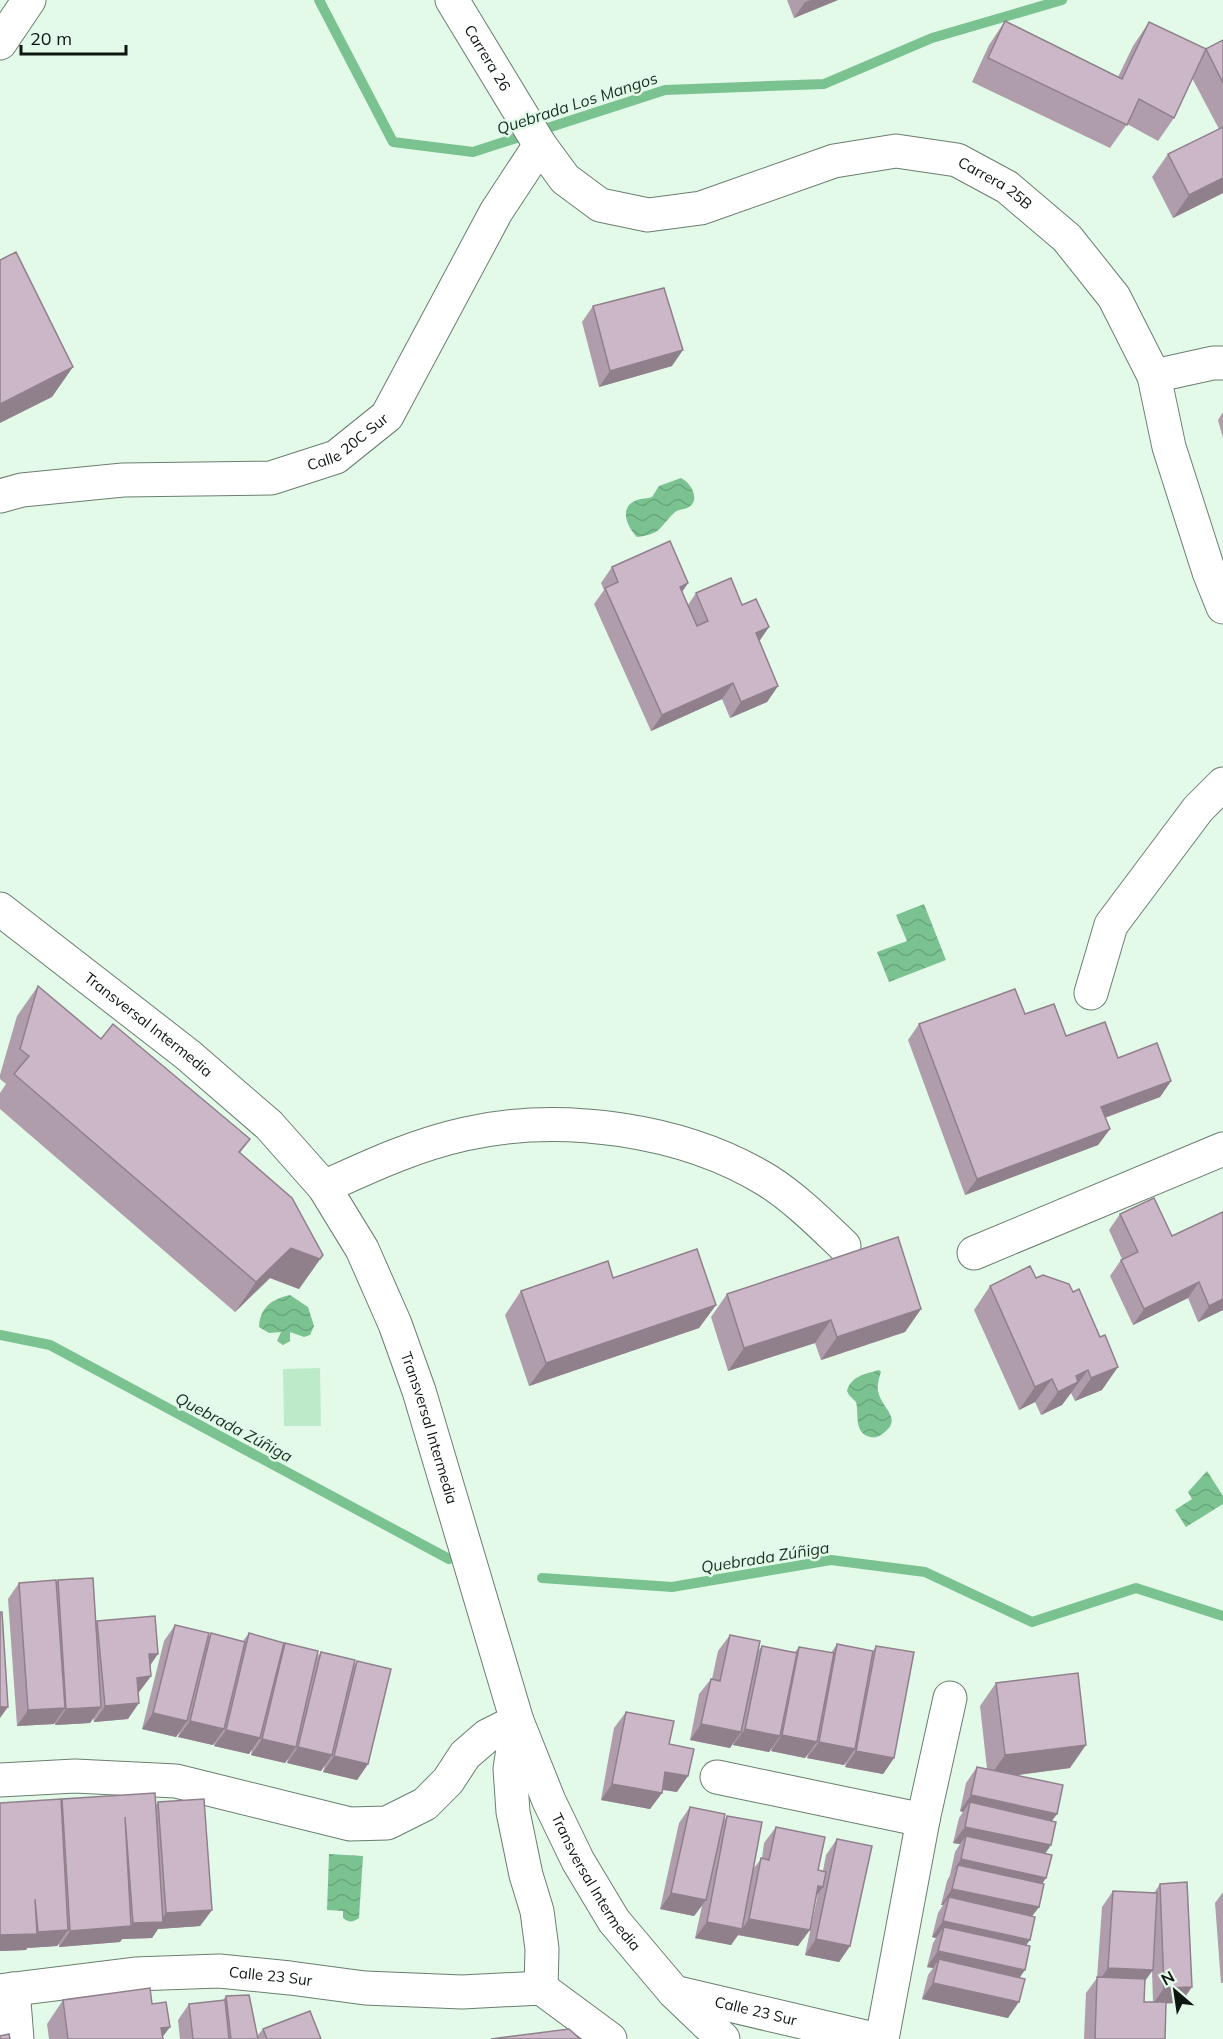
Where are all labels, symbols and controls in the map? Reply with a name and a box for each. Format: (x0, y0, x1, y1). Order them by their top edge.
scale bar (21, 18, 126, 56)
street label: Carrera 26 (460, 21, 515, 95)
text: 20 m (30, 27, 72, 50)
water label: Quebrada Los Mangos (494, 68, 660, 138)
street label: Carrera 25B (955, 152, 1036, 213)
street label: Calle 20C Sur (305, 409, 392, 475)
street label: Transversal Intermedia (80, 968, 217, 1081)
street label: Transversal Intermedia (397, 1349, 462, 1506)
water label: Quebrada Zúñiga (172, 1388, 296, 1466)
water label: Quebrada Zúñiga (699, 1537, 831, 1577)
street label: Transversal Intermedia (547, 1810, 645, 1955)
north arrow (1145, 1961, 1205, 2021)
street label: Calle 23 Sur (228, 1962, 314, 1990)
text: N (1158, 1966, 1178, 1990)
street label: Calle 23 Sur (713, 1992, 799, 2030)

